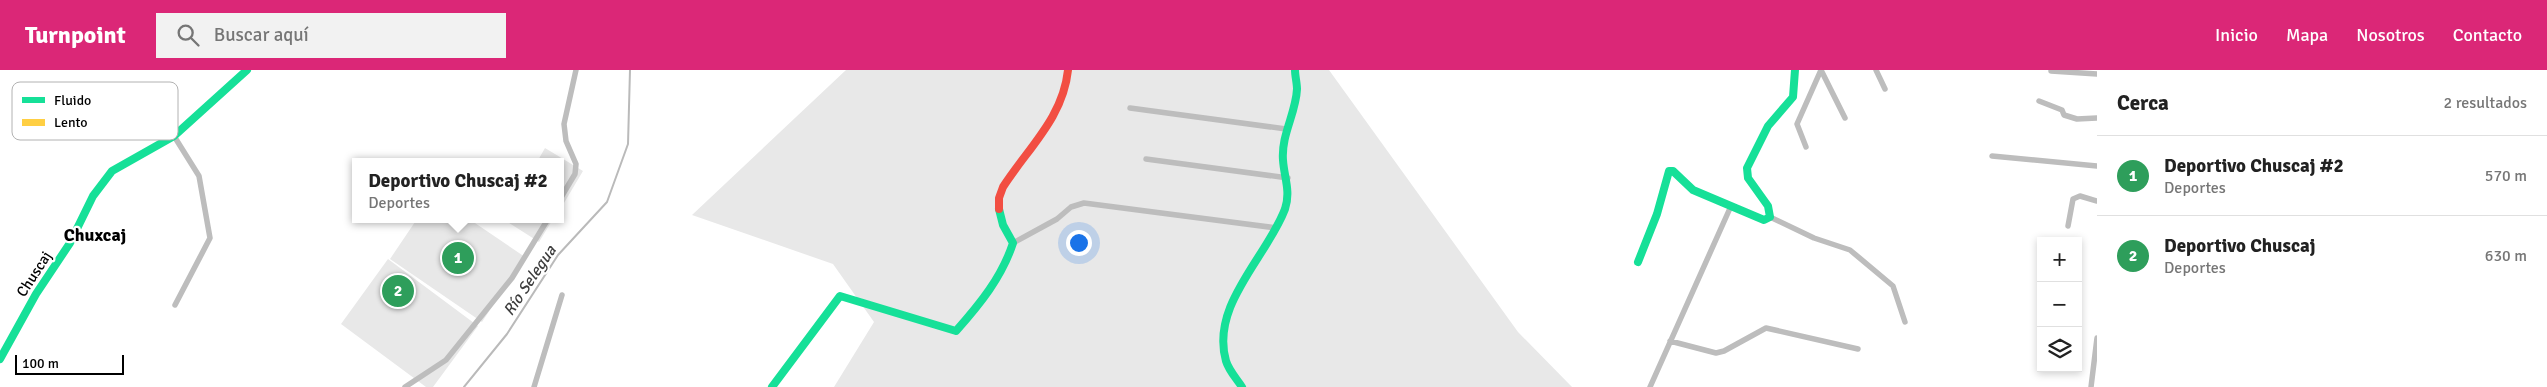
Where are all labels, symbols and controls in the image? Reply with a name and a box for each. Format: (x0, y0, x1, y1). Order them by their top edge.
search box (156, 13, 506, 58)
text: Turnpoint (25, 20, 126, 50)
icon: search (174, 21, 202, 49)
text: Buscar aquí (214, 23, 309, 47)
text: Inicio (2215, 24, 2258, 46)
text: Mapa (2286, 24, 2328, 46)
text: Nosotros (2356, 24, 2425, 46)
text: Contacto (2453, 24, 2522, 46)
legend (12, 82, 178, 140)
text: Cerca (2117, 90, 2169, 116)
text: Fluido (54, 92, 91, 109)
text: 2 resultados (2444, 93, 2527, 113)
text: Lento (54, 114, 88, 131)
text: Deportivo Chuscaj #2 (2164, 154, 2344, 178)
popup (352, 158, 564, 223)
text: 1 (2129, 166, 2137, 186)
text: 570 m (2485, 166, 2527, 186)
text: Deportivo Chuscaj #2 (368, 169, 548, 193)
text: Deportes (2164, 178, 2226, 198)
text: Deportes (368, 193, 430, 213)
district label: Chuxcaj (64, 224, 126, 246)
your location (1066, 230, 1092, 256)
text: Deportivo Chuscaj (2164, 234, 2316, 258)
map controls (2037, 237, 2082, 372)
button: + (2037, 237, 2082, 282)
pin: 1 (442, 239, 474, 277)
water label: Río Selegua (499, 241, 561, 320)
text: 2 (2129, 246, 2137, 266)
text: 630 m (2485, 246, 2527, 266)
street label: Chuscaj (13, 248, 55, 300)
text: Deportes (2164, 258, 2226, 278)
pin: 2 (382, 272, 414, 310)
button: − (2037, 282, 2082, 327)
button: layers (2037, 327, 2082, 372)
scale bar (15, 352, 124, 375)
text: 100 m (22, 355, 59, 372)

